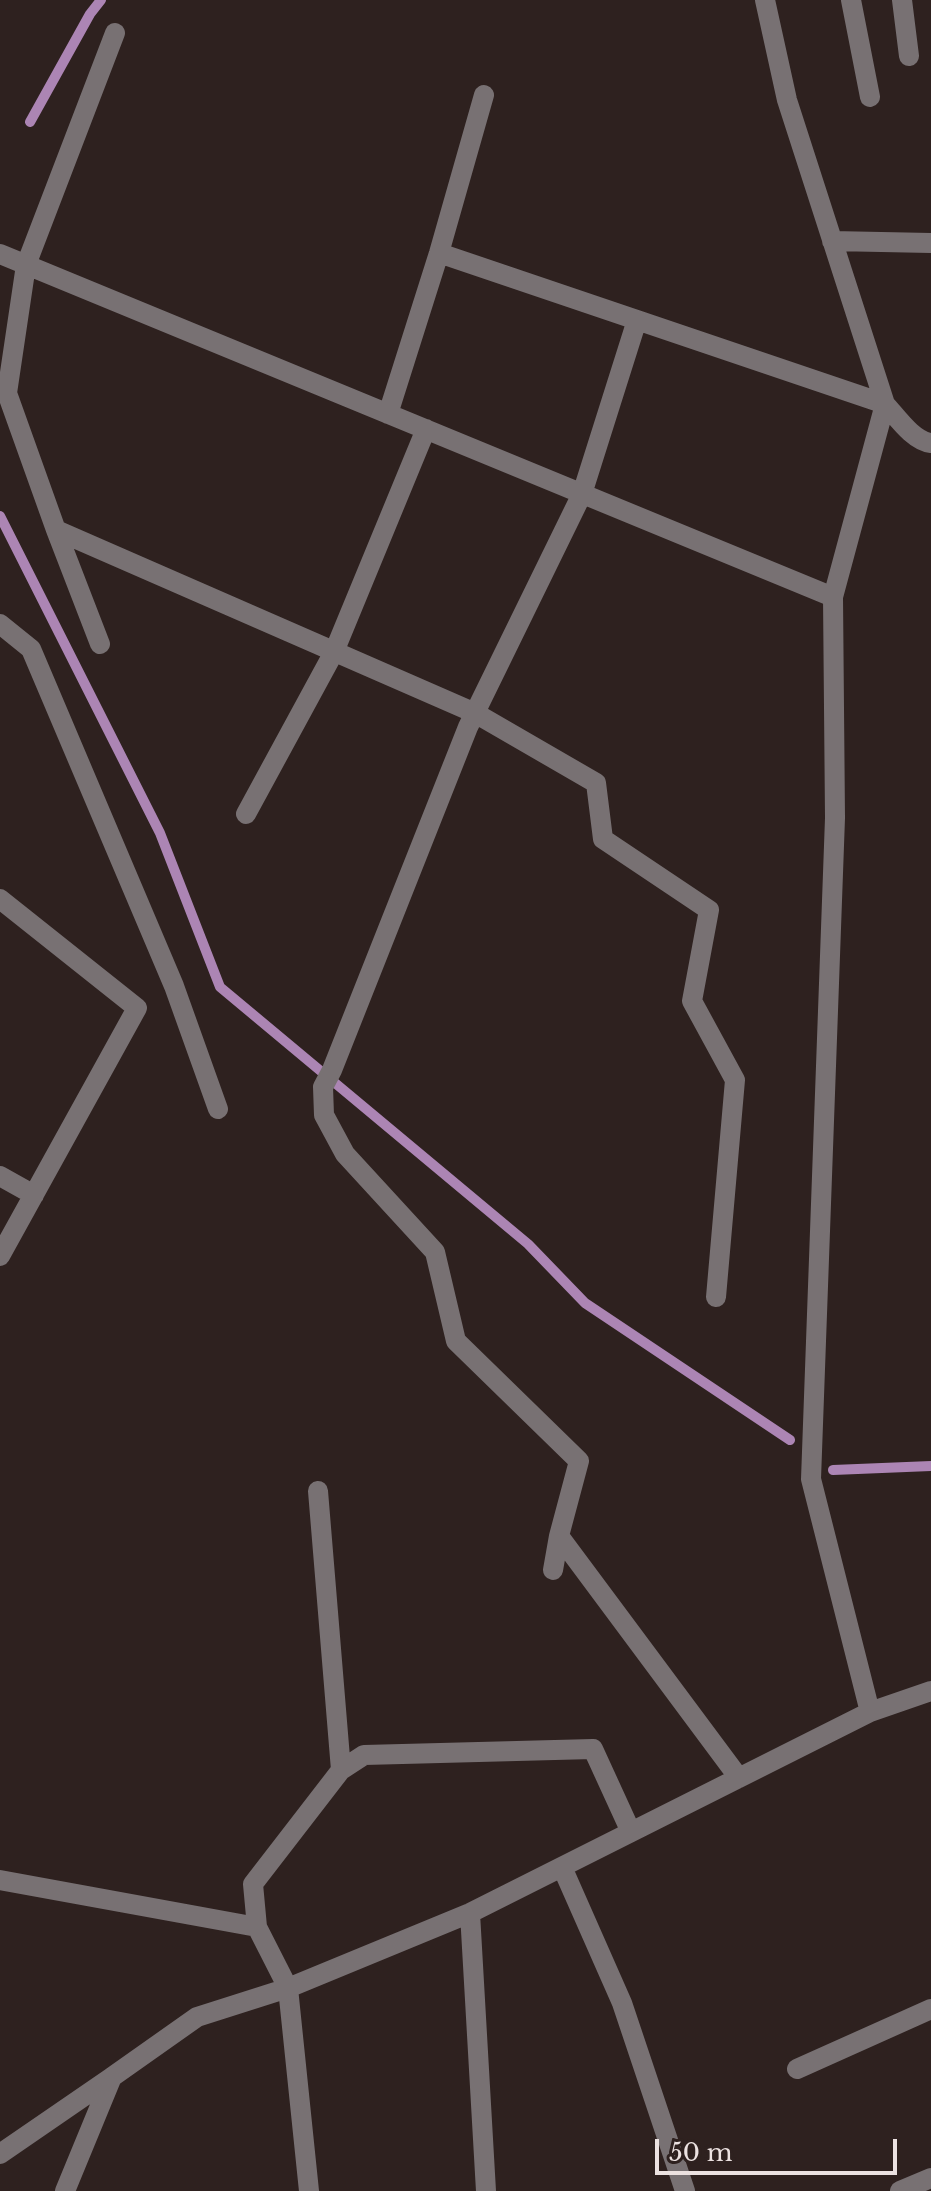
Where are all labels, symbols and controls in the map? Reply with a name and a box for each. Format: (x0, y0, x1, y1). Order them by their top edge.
scale bar (659, 2123, 901, 2173)
text: 50 m (669, 2138, 732, 2167)

